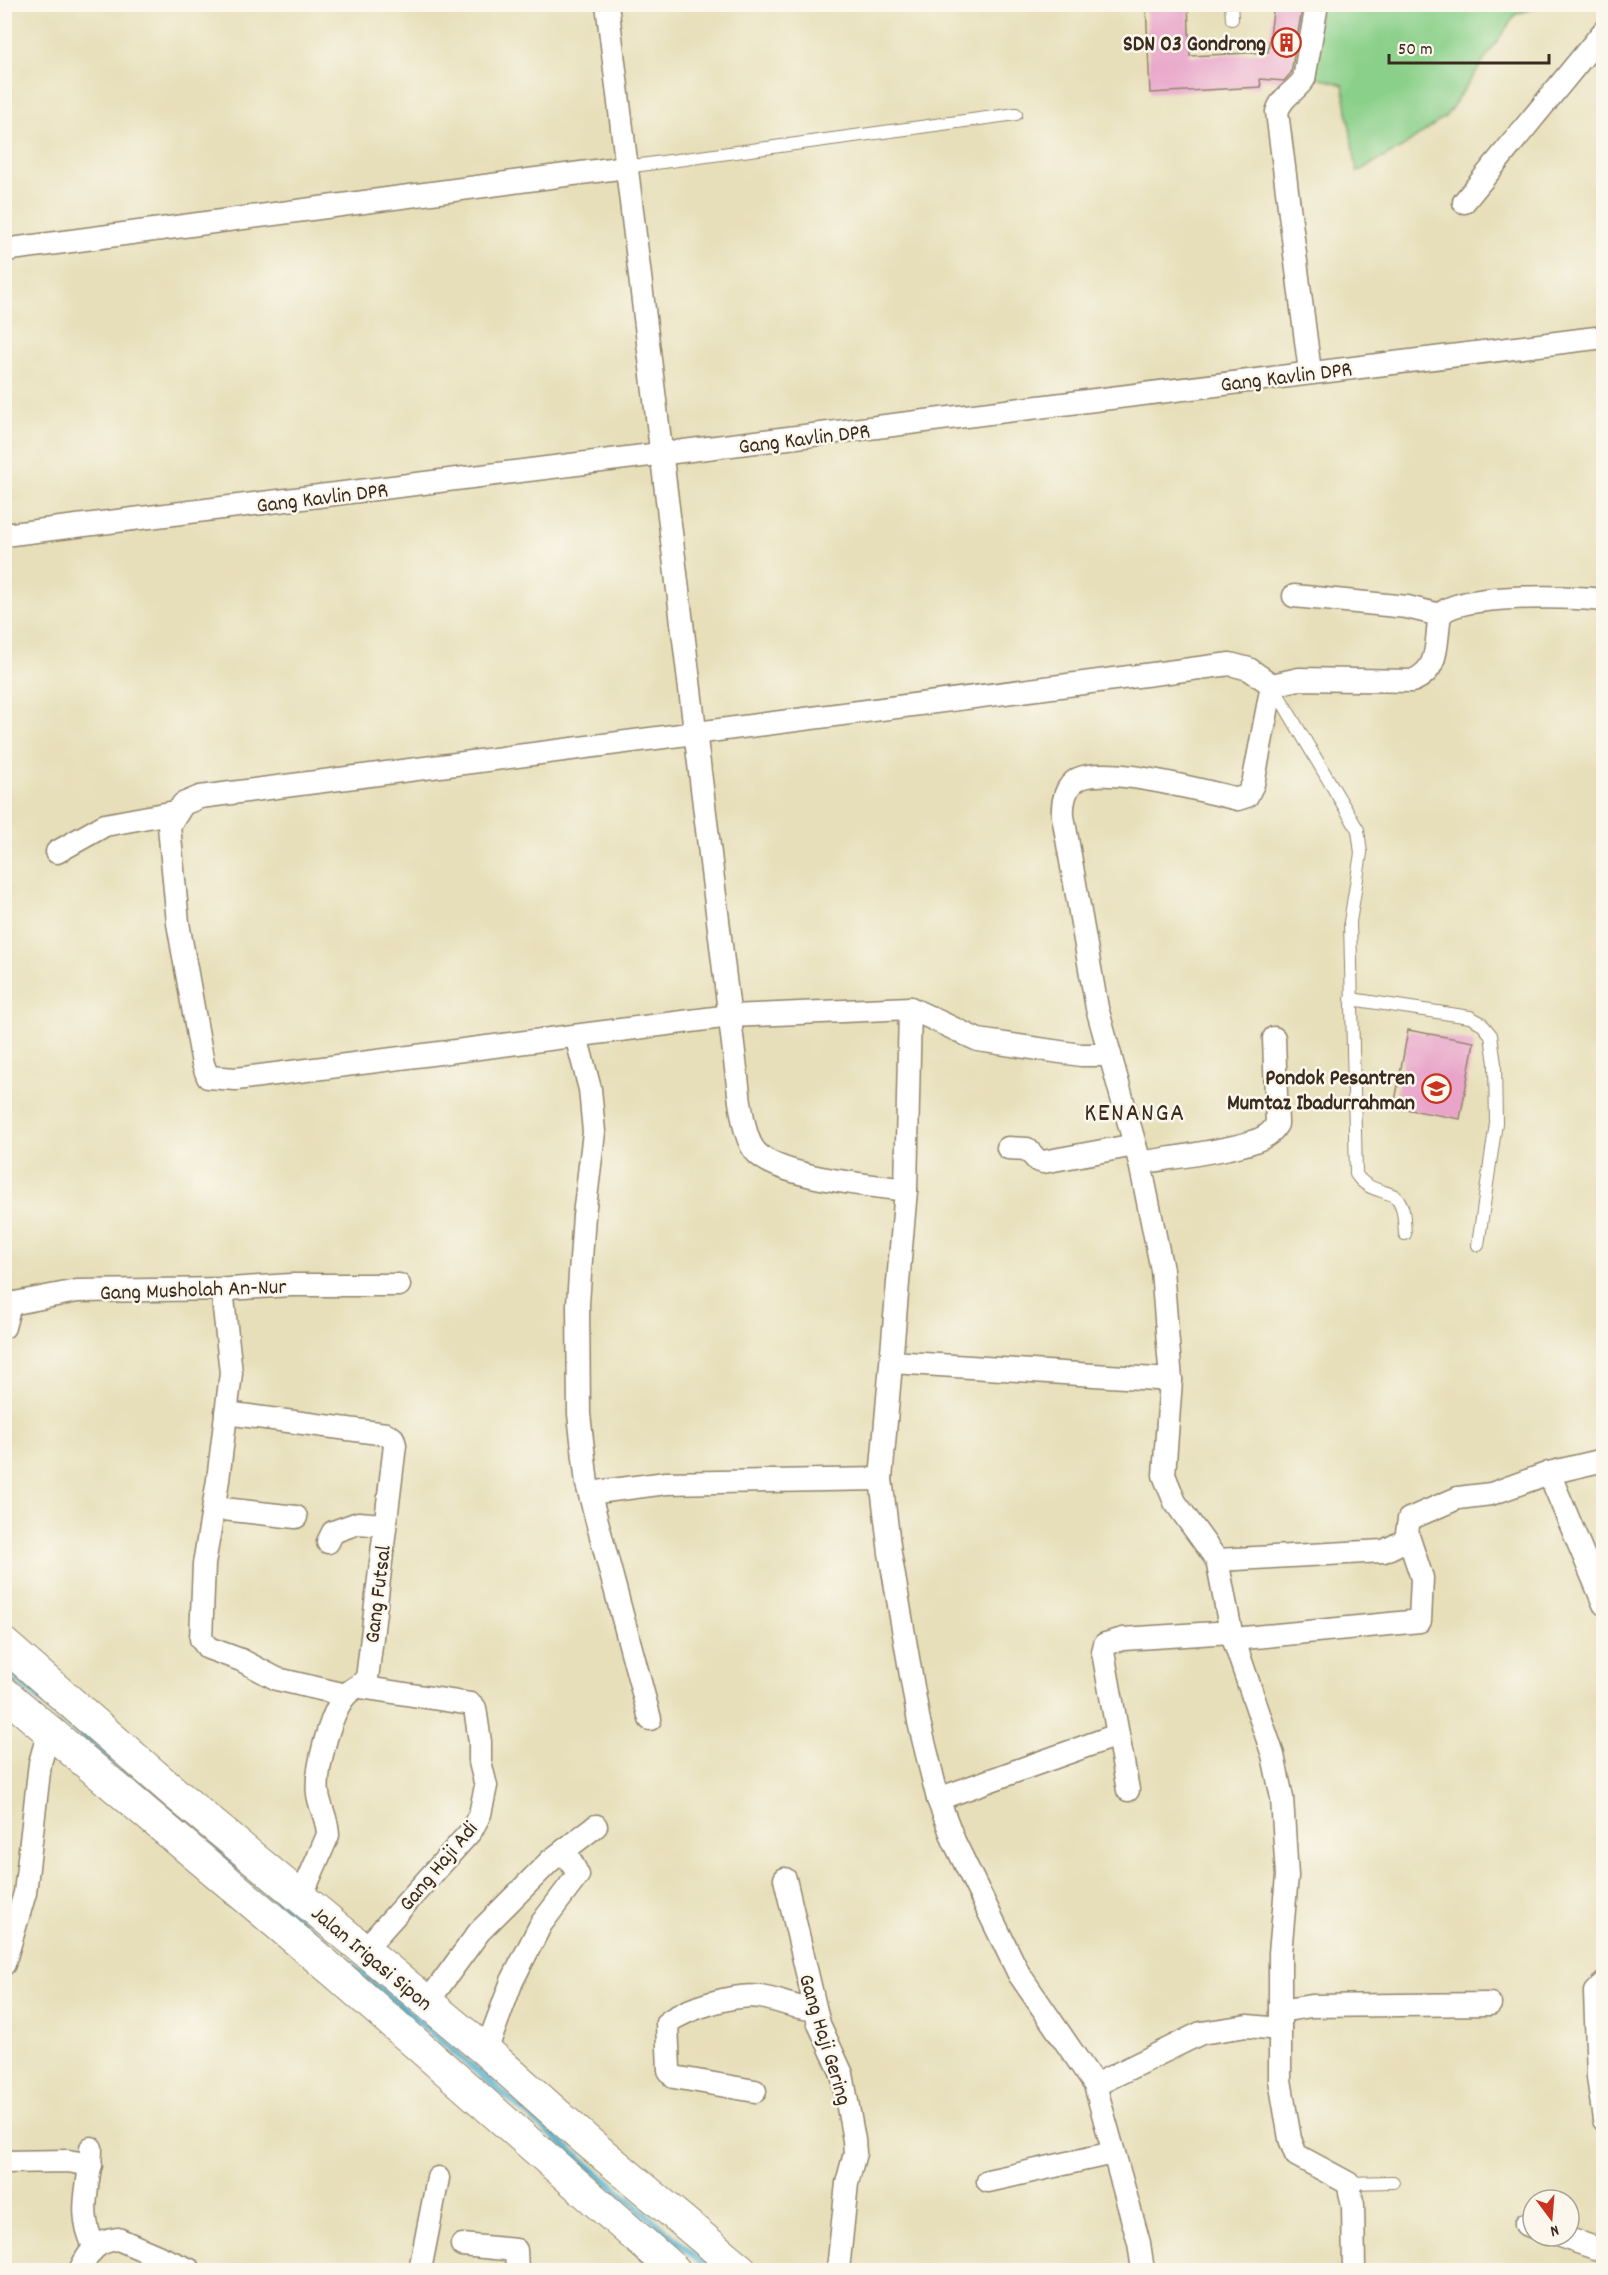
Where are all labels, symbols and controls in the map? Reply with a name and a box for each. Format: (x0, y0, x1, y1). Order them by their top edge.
building icon: SDN 03 Gondrong (1271, 26, 1303, 58)
scale bar (1389, 27, 1550, 65)
place label: SDN 03 Gondrong (1123, 30, 1266, 61)
text: 50 m (1398, 38, 1433, 63)
street label: Gang Kavlin DPR (1219, 355, 1354, 402)
street label: Gang Kavlin DPR (737, 417, 872, 464)
street label: Gang Kavlin DPR (255, 476, 390, 523)
place label: Pondok Pesantren Mumtaz Ibadurrahman (1227, 1064, 1415, 1120)
school or university icon: Pondok Pesantren Mumtaz Ibadurrahman (1420, 1073, 1452, 1105)
district label: KENANGA (1084, 1096, 1186, 1133)
street label: Gang Musholah An-Nur (99, 1273, 288, 1310)
street label: Gang Futsal (358, 1544, 401, 1645)
street label: Gang Haji Adi (393, 1816, 487, 1919)
street label: Jalan Irigasi Sipon (303, 1900, 438, 2020)
street label: Gang Haji Gering (789, 1971, 858, 2109)
north arrow (1521, 2188, 1581, 2248)
text: N (1547, 2218, 1561, 2242)

